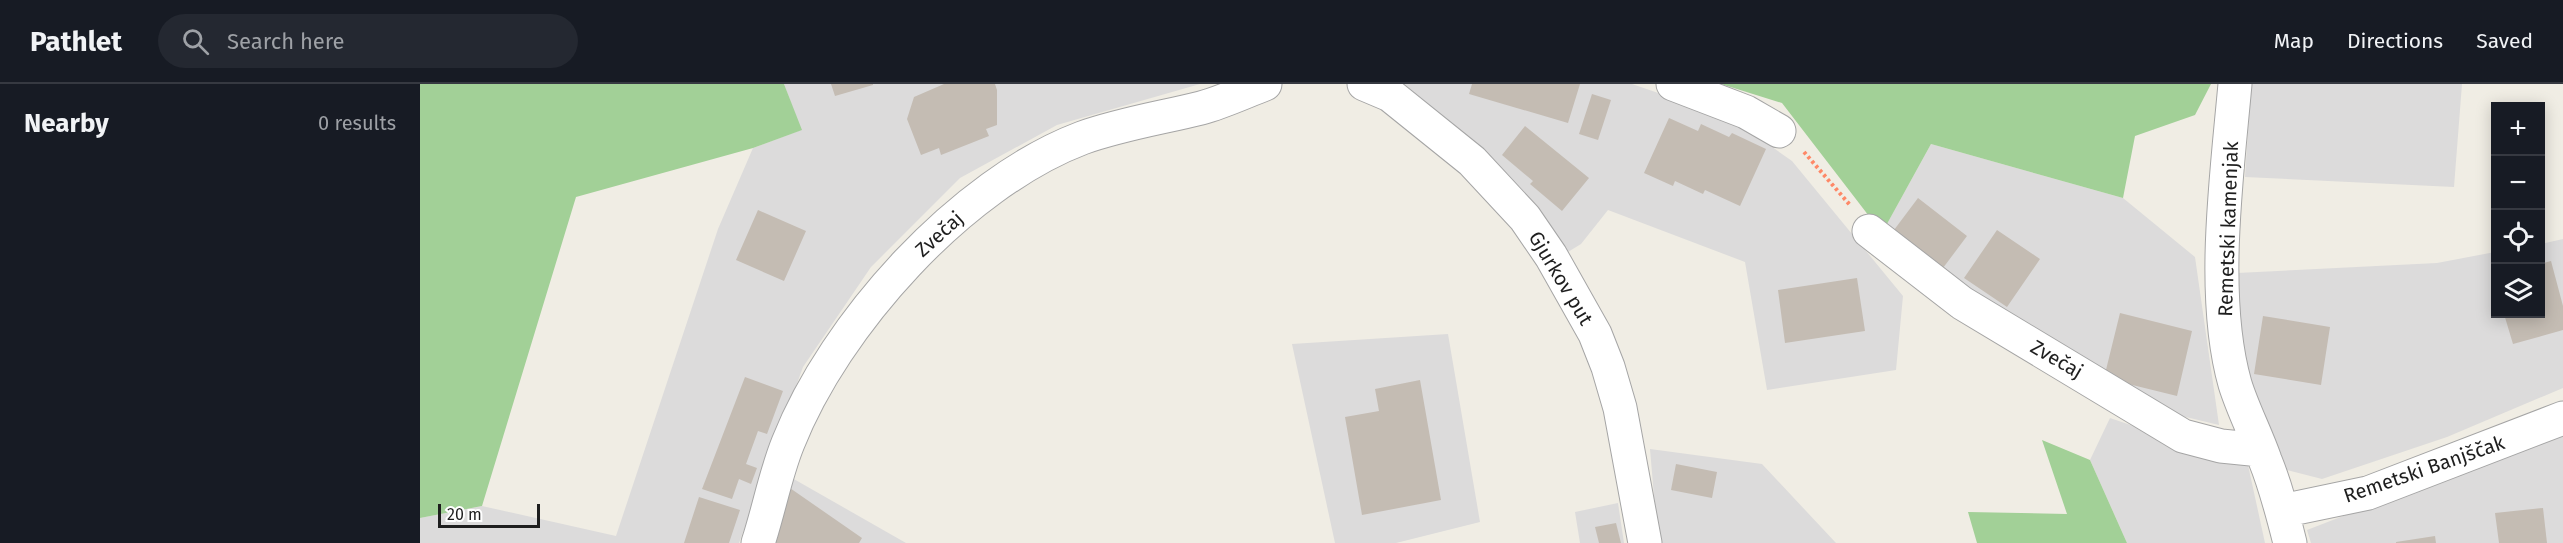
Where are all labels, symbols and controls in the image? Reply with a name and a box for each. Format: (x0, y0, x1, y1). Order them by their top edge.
search box (158, 14, 578, 68)
text: Pathlet (30, 25, 122, 58)
icon: search (179, 25, 212, 58)
text: Search here (227, 28, 345, 55)
text: Map (2274, 28, 2314, 54)
text: Directions (2347, 28, 2443, 54)
text: Saved (2476, 28, 2533, 54)
map controls (2491, 102, 2545, 318)
button: + (2491, 102, 2545, 156)
text: Nearby (24, 108, 109, 139)
text: 0 results (318, 111, 396, 135)
street label: Remetski kamenjak (2213, 140, 2243, 317)
button: − (2491, 156, 2545, 210)
street label: Zvečaj (910, 206, 968, 262)
button: locate (2491, 210, 2545, 264)
street label: Gjurkov put (1524, 227, 1599, 330)
button: layers (2491, 264, 2545, 318)
street label: Zvečaj (2027, 334, 2087, 384)
street label: Remetski Banjščak (2340, 430, 2508, 508)
scale bar (438, 501, 540, 528)
text: 20 m (447, 505, 482, 524)

